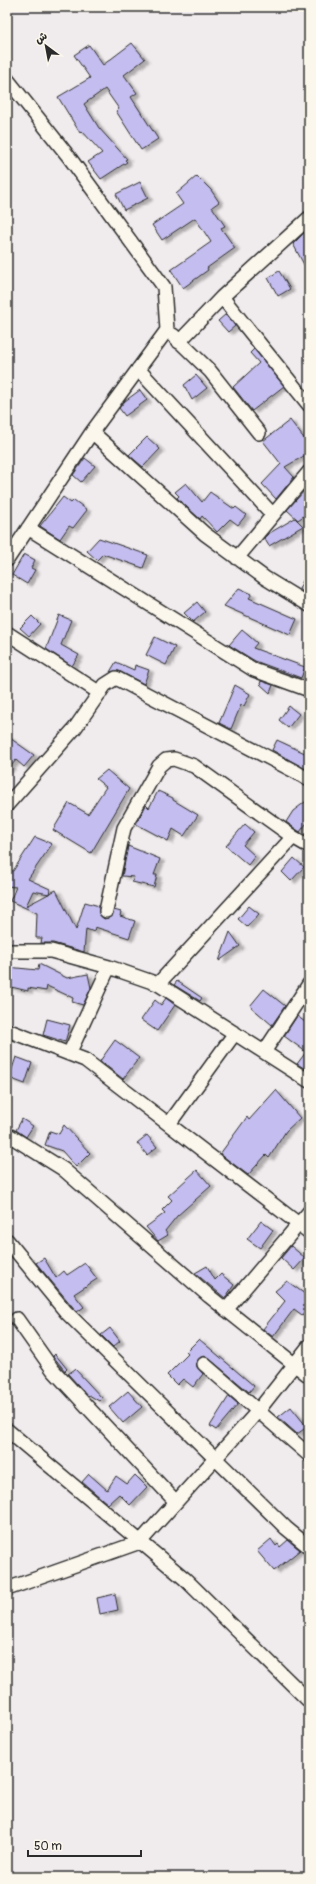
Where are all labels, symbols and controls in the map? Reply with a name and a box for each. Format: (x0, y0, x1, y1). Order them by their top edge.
north arrow (26, 26, 66, 66)
text: ش (32, 29, 50, 47)
scale bar (28, 1832, 141, 1858)
text: 50 m (34, 1839, 62, 1854)

